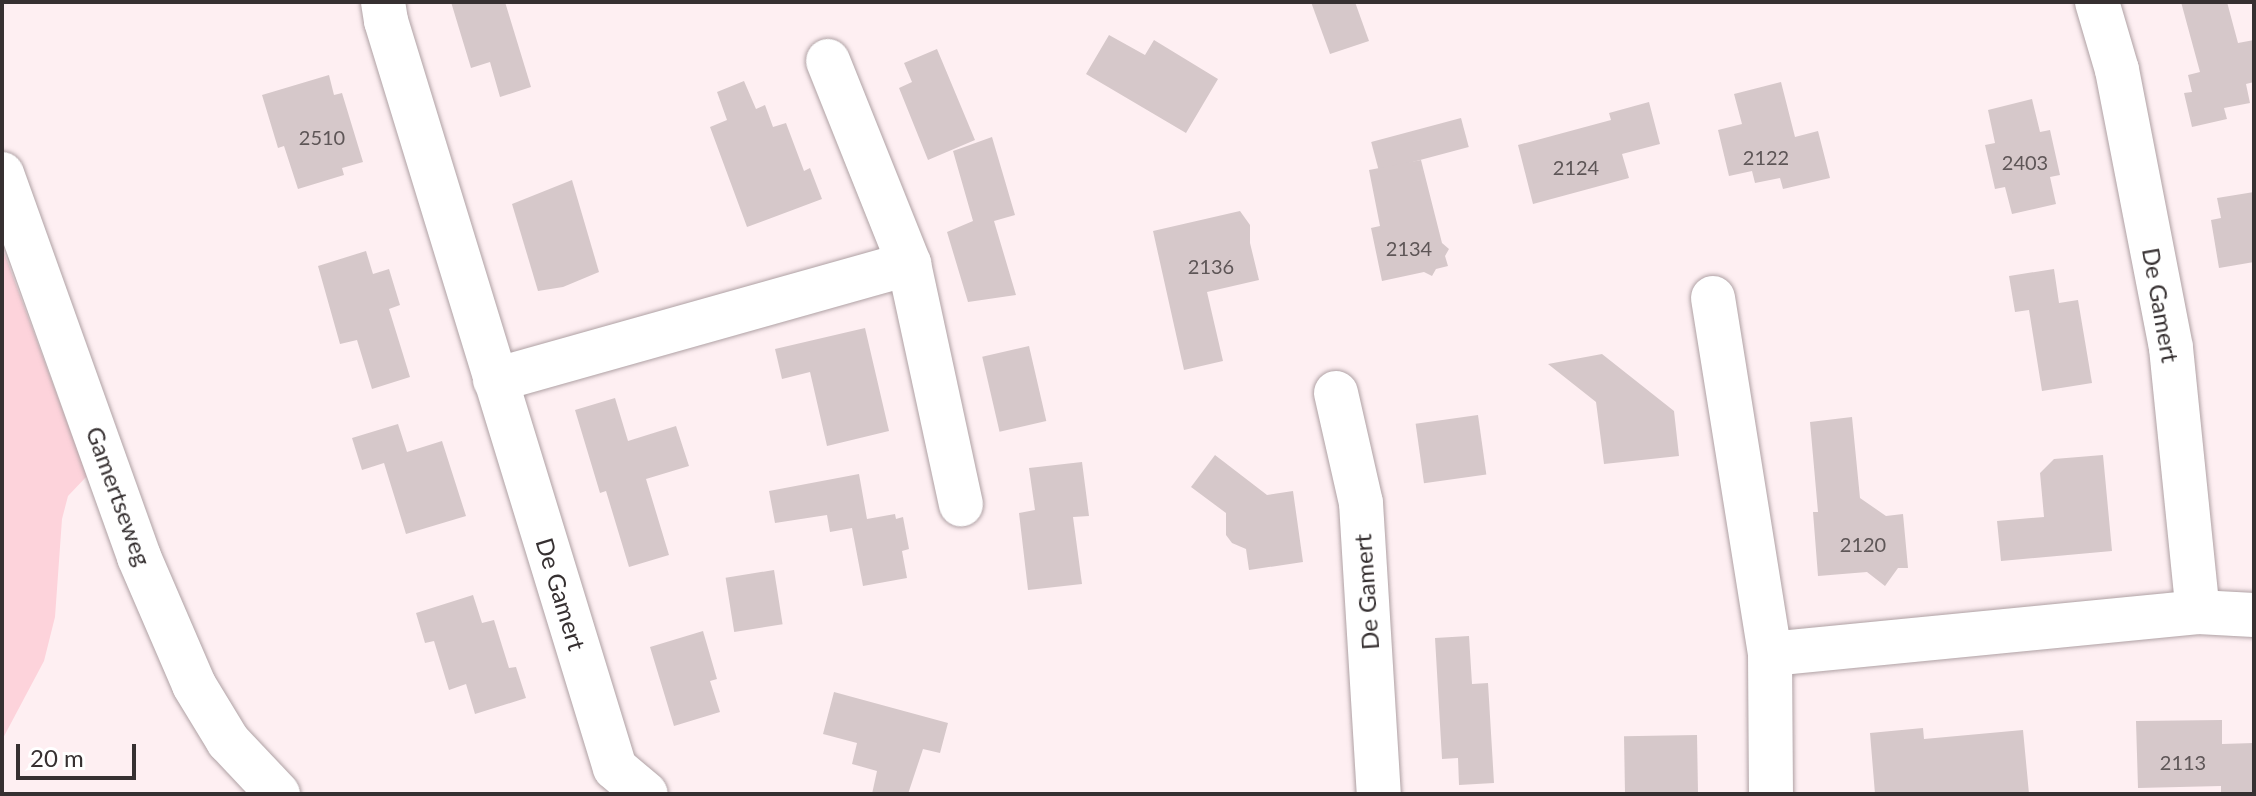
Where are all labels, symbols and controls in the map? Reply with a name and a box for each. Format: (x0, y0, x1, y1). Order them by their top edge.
house number: 2510 (299, 125, 345, 149)
house number: 2122 (1743, 145, 1789, 169)
house number: 2403 (2002, 150, 2048, 174)
house number: 2124 (1553, 155, 1599, 179)
house number: 2134 (1386, 236, 1432, 260)
street label: De Gamert (2137, 245, 2185, 365)
house number: 2136 (1188, 254, 1234, 278)
street label: Gamertseweg (81, 423, 157, 569)
house number: 2120 (1840, 532, 1886, 556)
street label: De Gamert (1348, 533, 1384, 651)
street label: De Gamert (530, 534, 592, 654)
scale bar (20, 728, 140, 778)
text: 20 m (30, 743, 84, 772)
house number: 2113 (2160, 750, 2206, 774)

